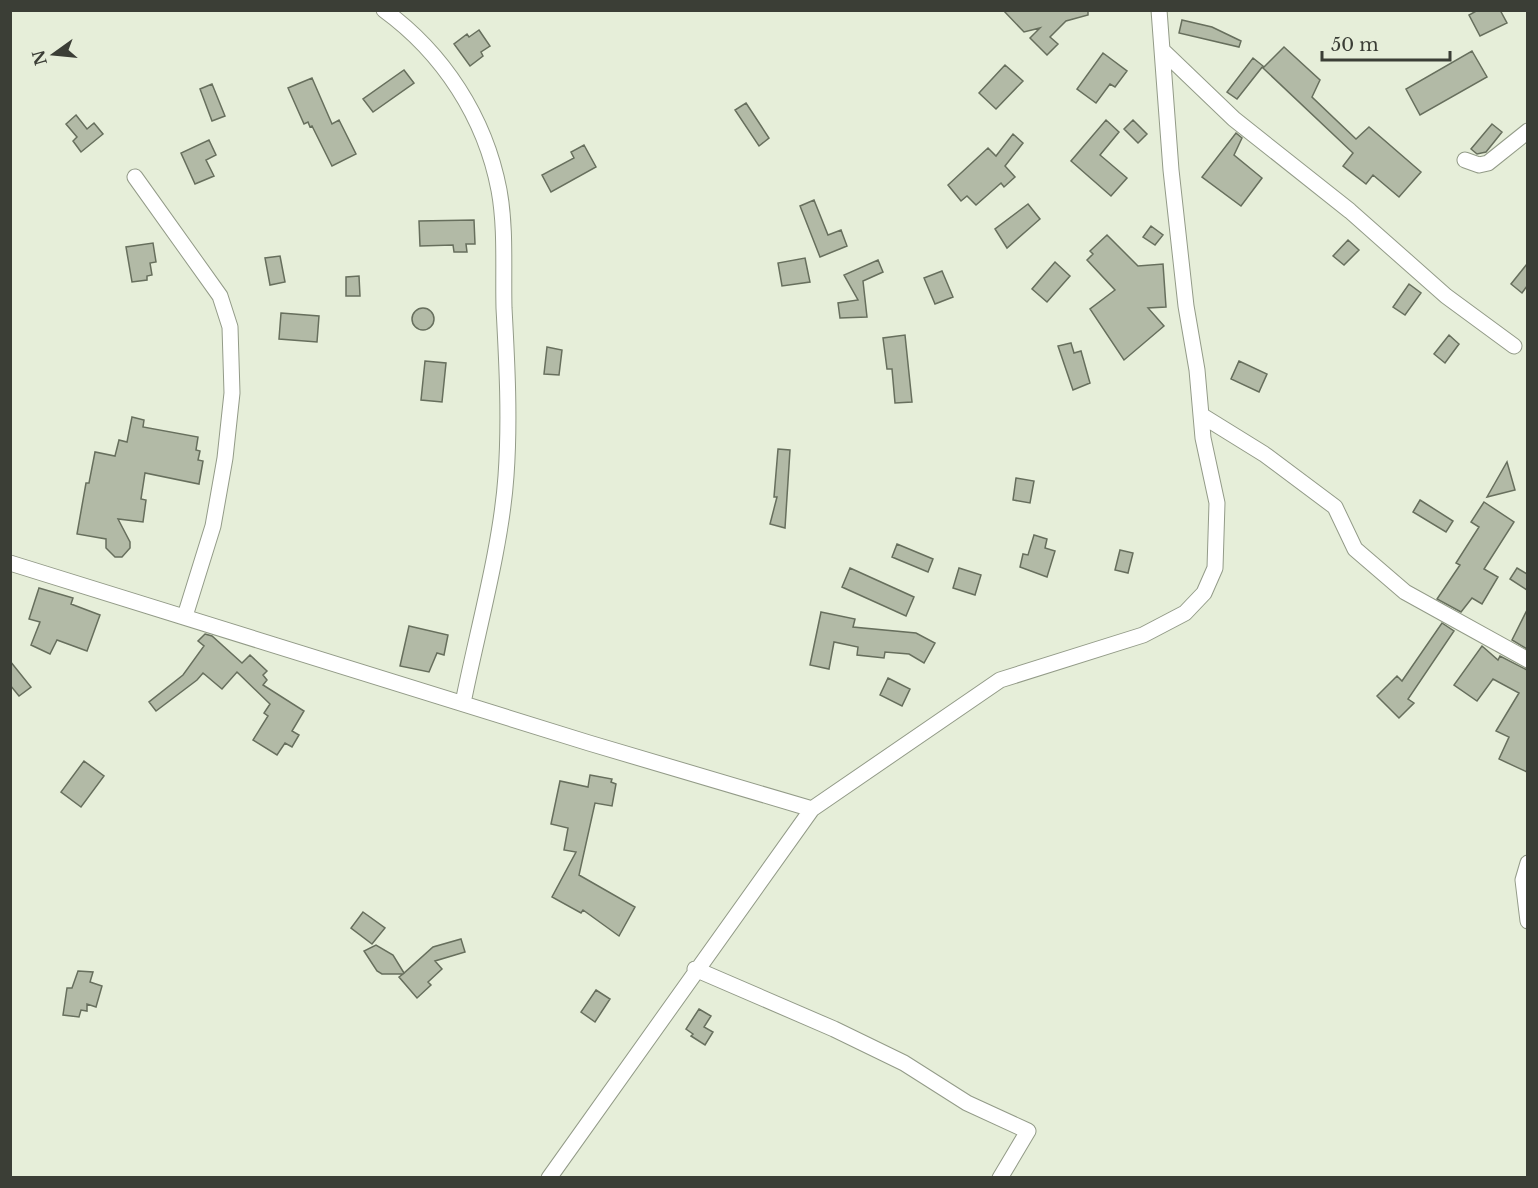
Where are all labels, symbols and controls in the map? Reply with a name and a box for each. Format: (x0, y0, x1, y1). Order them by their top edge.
north arrow (24, 24, 84, 84)
scale bar (1322, 24, 1450, 62)
text: 50 m (1331, 34, 1379, 56)
text: N (28, 48, 51, 68)

